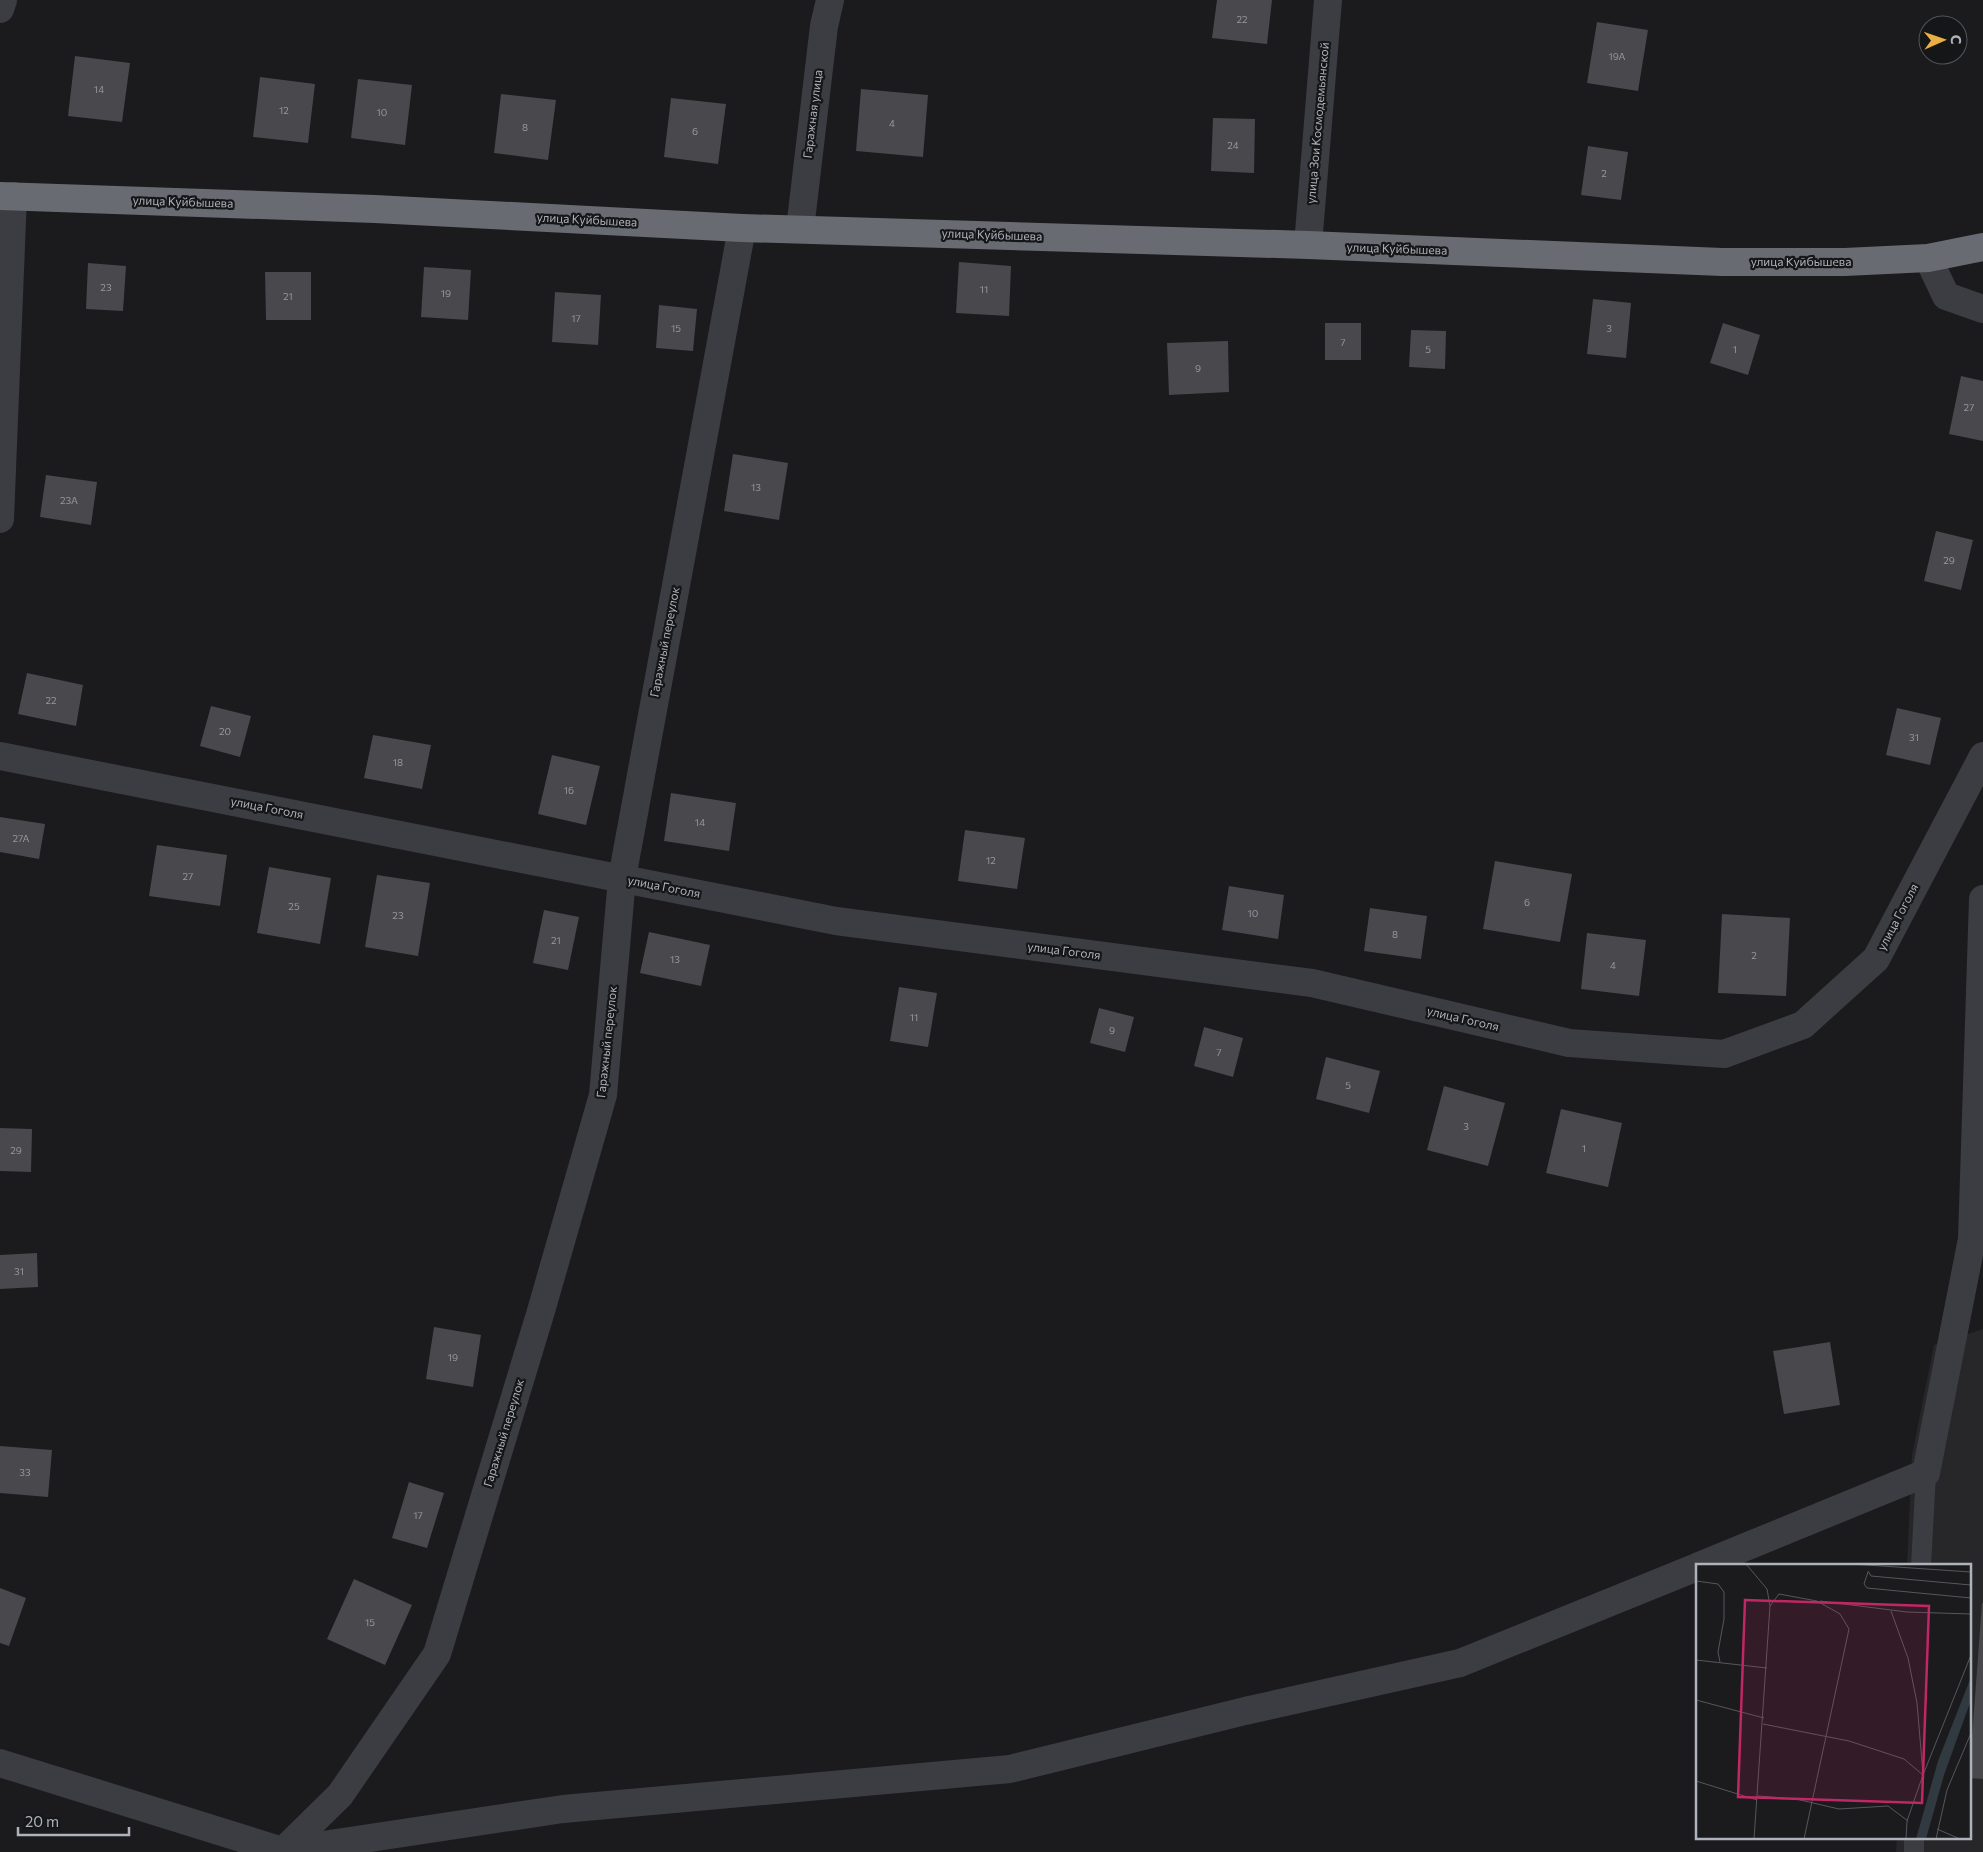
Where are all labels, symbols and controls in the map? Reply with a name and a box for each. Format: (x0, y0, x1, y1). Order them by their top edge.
house number: 22 (1236, 13, 1248, 25)
north arrow (1918, 15, 1968, 65)
text: С (1948, 34, 1965, 45)
street label: улица Зои Космодемьянской (1303, 42, 1331, 204)
house number: 19А (1608, 50, 1626, 62)
street label: Гаражная улица (800, 69, 824, 159)
house number: 14 (94, 83, 104, 95)
house number: 12 (279, 104, 289, 116)
house number: 10 (377, 106, 387, 118)
house number: 4 (889, 117, 895, 129)
house number: 8 (522, 121, 528, 133)
house number: 6 (692, 125, 698, 137)
house number: 24 (1227, 139, 1239, 151)
house number: 2 (1601, 167, 1607, 179)
street label: улица Куйбышева (132, 192, 234, 210)
street label: улица Куйбышева (536, 209, 638, 229)
street label: улица Куйбышева (941, 225, 1043, 243)
street label: улица Куйбышева (1346, 239, 1448, 257)
street label: улица Куйбышева (1751, 254, 1851, 268)
house number: 23 (100, 281, 112, 293)
house number: 11 (980, 283, 988, 295)
house number: 19 (441, 287, 451, 299)
house number: 21 (283, 290, 293, 302)
house number: 17 (571, 312, 581, 324)
house number: 15 (671, 322, 681, 334)
house number: 3 (1606, 322, 1612, 334)
house number: 7 (1340, 336, 1346, 348)
house number: 5 (1425, 343, 1431, 355)
house number: 1 (1733, 343, 1737, 355)
house number: 9 (1195, 362, 1201, 374)
house number: 27 (1964, 401, 1974, 413)
house number: 13 (751, 481, 761, 493)
house number: 23А (60, 494, 78, 506)
house number: 29 (1943, 554, 1955, 566)
street label: Гаражный переулок (646, 585, 682, 698)
house number: 22 (45, 694, 57, 706)
house number: 20 (219, 725, 231, 737)
house number: 31 (1909, 731, 1919, 743)
house number: 18 (393, 756, 403, 768)
house number: 16 (564, 784, 574, 796)
street label: улица Гоголя (230, 793, 305, 821)
house number: 14 (695, 816, 705, 828)
house number: 27А (13, 832, 30, 844)
house number: 12 (986, 854, 996, 866)
house number: 27 (183, 870, 193, 882)
street label: улица Гоголя (627, 872, 702, 900)
street label: улица Гоголя (1874, 881, 1921, 952)
house number: 6 (1524, 896, 1530, 908)
house number: 25 (288, 900, 300, 912)
house number: 10 (1248, 907, 1258, 919)
house number: 23 (392, 909, 404, 921)
house number: 8 (1392, 928, 1398, 940)
house number: 21 (551, 934, 561, 946)
street label: улица Гоголя (1027, 939, 1102, 961)
house number: 2 (1751, 949, 1757, 961)
house number: 13 (670, 953, 680, 965)
house number: 4 (1610, 959, 1616, 971)
street label: Гаражный переулок (593, 985, 619, 1098)
street label: улица Гоголя (1426, 1003, 1501, 1033)
house number: 11 (910, 1011, 918, 1023)
house number: 9 (1109, 1024, 1115, 1036)
house number: 7 (1216, 1046, 1222, 1058)
house number: 5 (1345, 1079, 1351, 1091)
house number: 3 (1463, 1120, 1469, 1132)
house number: 1 (1582, 1142, 1586, 1154)
house number: 29 (10, 1144, 22, 1156)
house number: 31 (14, 1265, 24, 1277)
house number: 19 (448, 1351, 458, 1363)
street label: Гаражный переулок (480, 1377, 526, 1488)
house number: 33 (19, 1466, 31, 1478)
house number: 17 (413, 1509, 423, 1521)
inset map (1696, 1564, 1970, 1840)
house number: 15 (365, 1616, 375, 1628)
scale bar (18, 1804, 129, 1836)
text: 20 m (25, 1812, 59, 1830)

